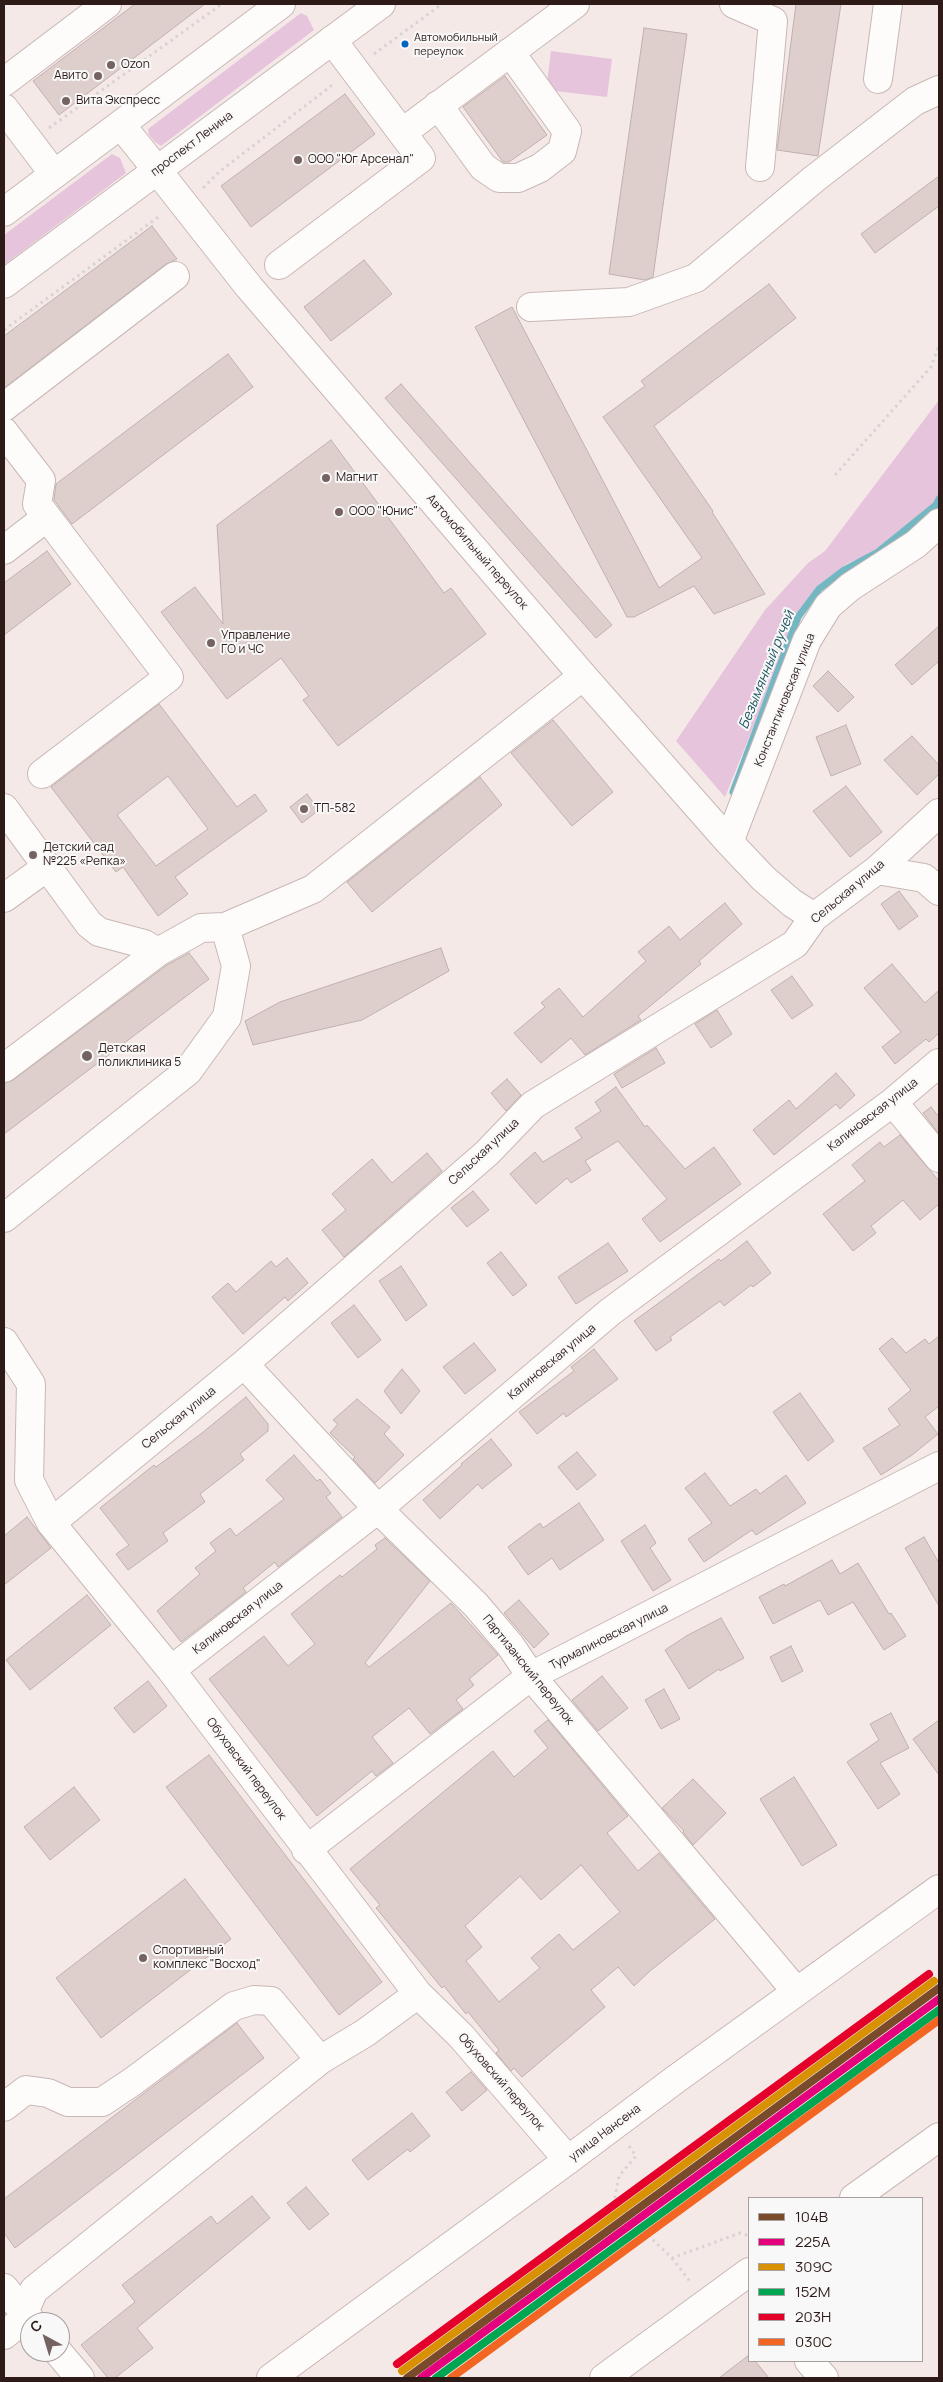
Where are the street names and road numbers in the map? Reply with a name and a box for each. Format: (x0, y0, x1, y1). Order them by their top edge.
street label: проспект Ленина (148, 108, 236, 180)
street label: Автомобильный переулок (423, 492, 531, 612)
street label: Константиновская улица (752, 631, 818, 769)
street label: Сельская улица (808, 857, 888, 927)
street label: Калиновская улица (825, 1075, 921, 1155)
street label: Сельская улица (446, 1116, 522, 1188)
street label: Калиновская улица (505, 1321, 599, 1403)
street label: Сельская улица (139, 1384, 219, 1452)
street label: Калиновская улица (190, 1578, 286, 1658)
street label: Турмалиновская улица (547, 1601, 671, 1673)
street label: Партизанский переулок (479, 1612, 577, 1728)
street label: Обуховский переулок (203, 1715, 289, 1823)
street label: Обуховский переулок (455, 2031, 547, 2133)
street label: улица Нансена (566, 2101, 644, 2165)

